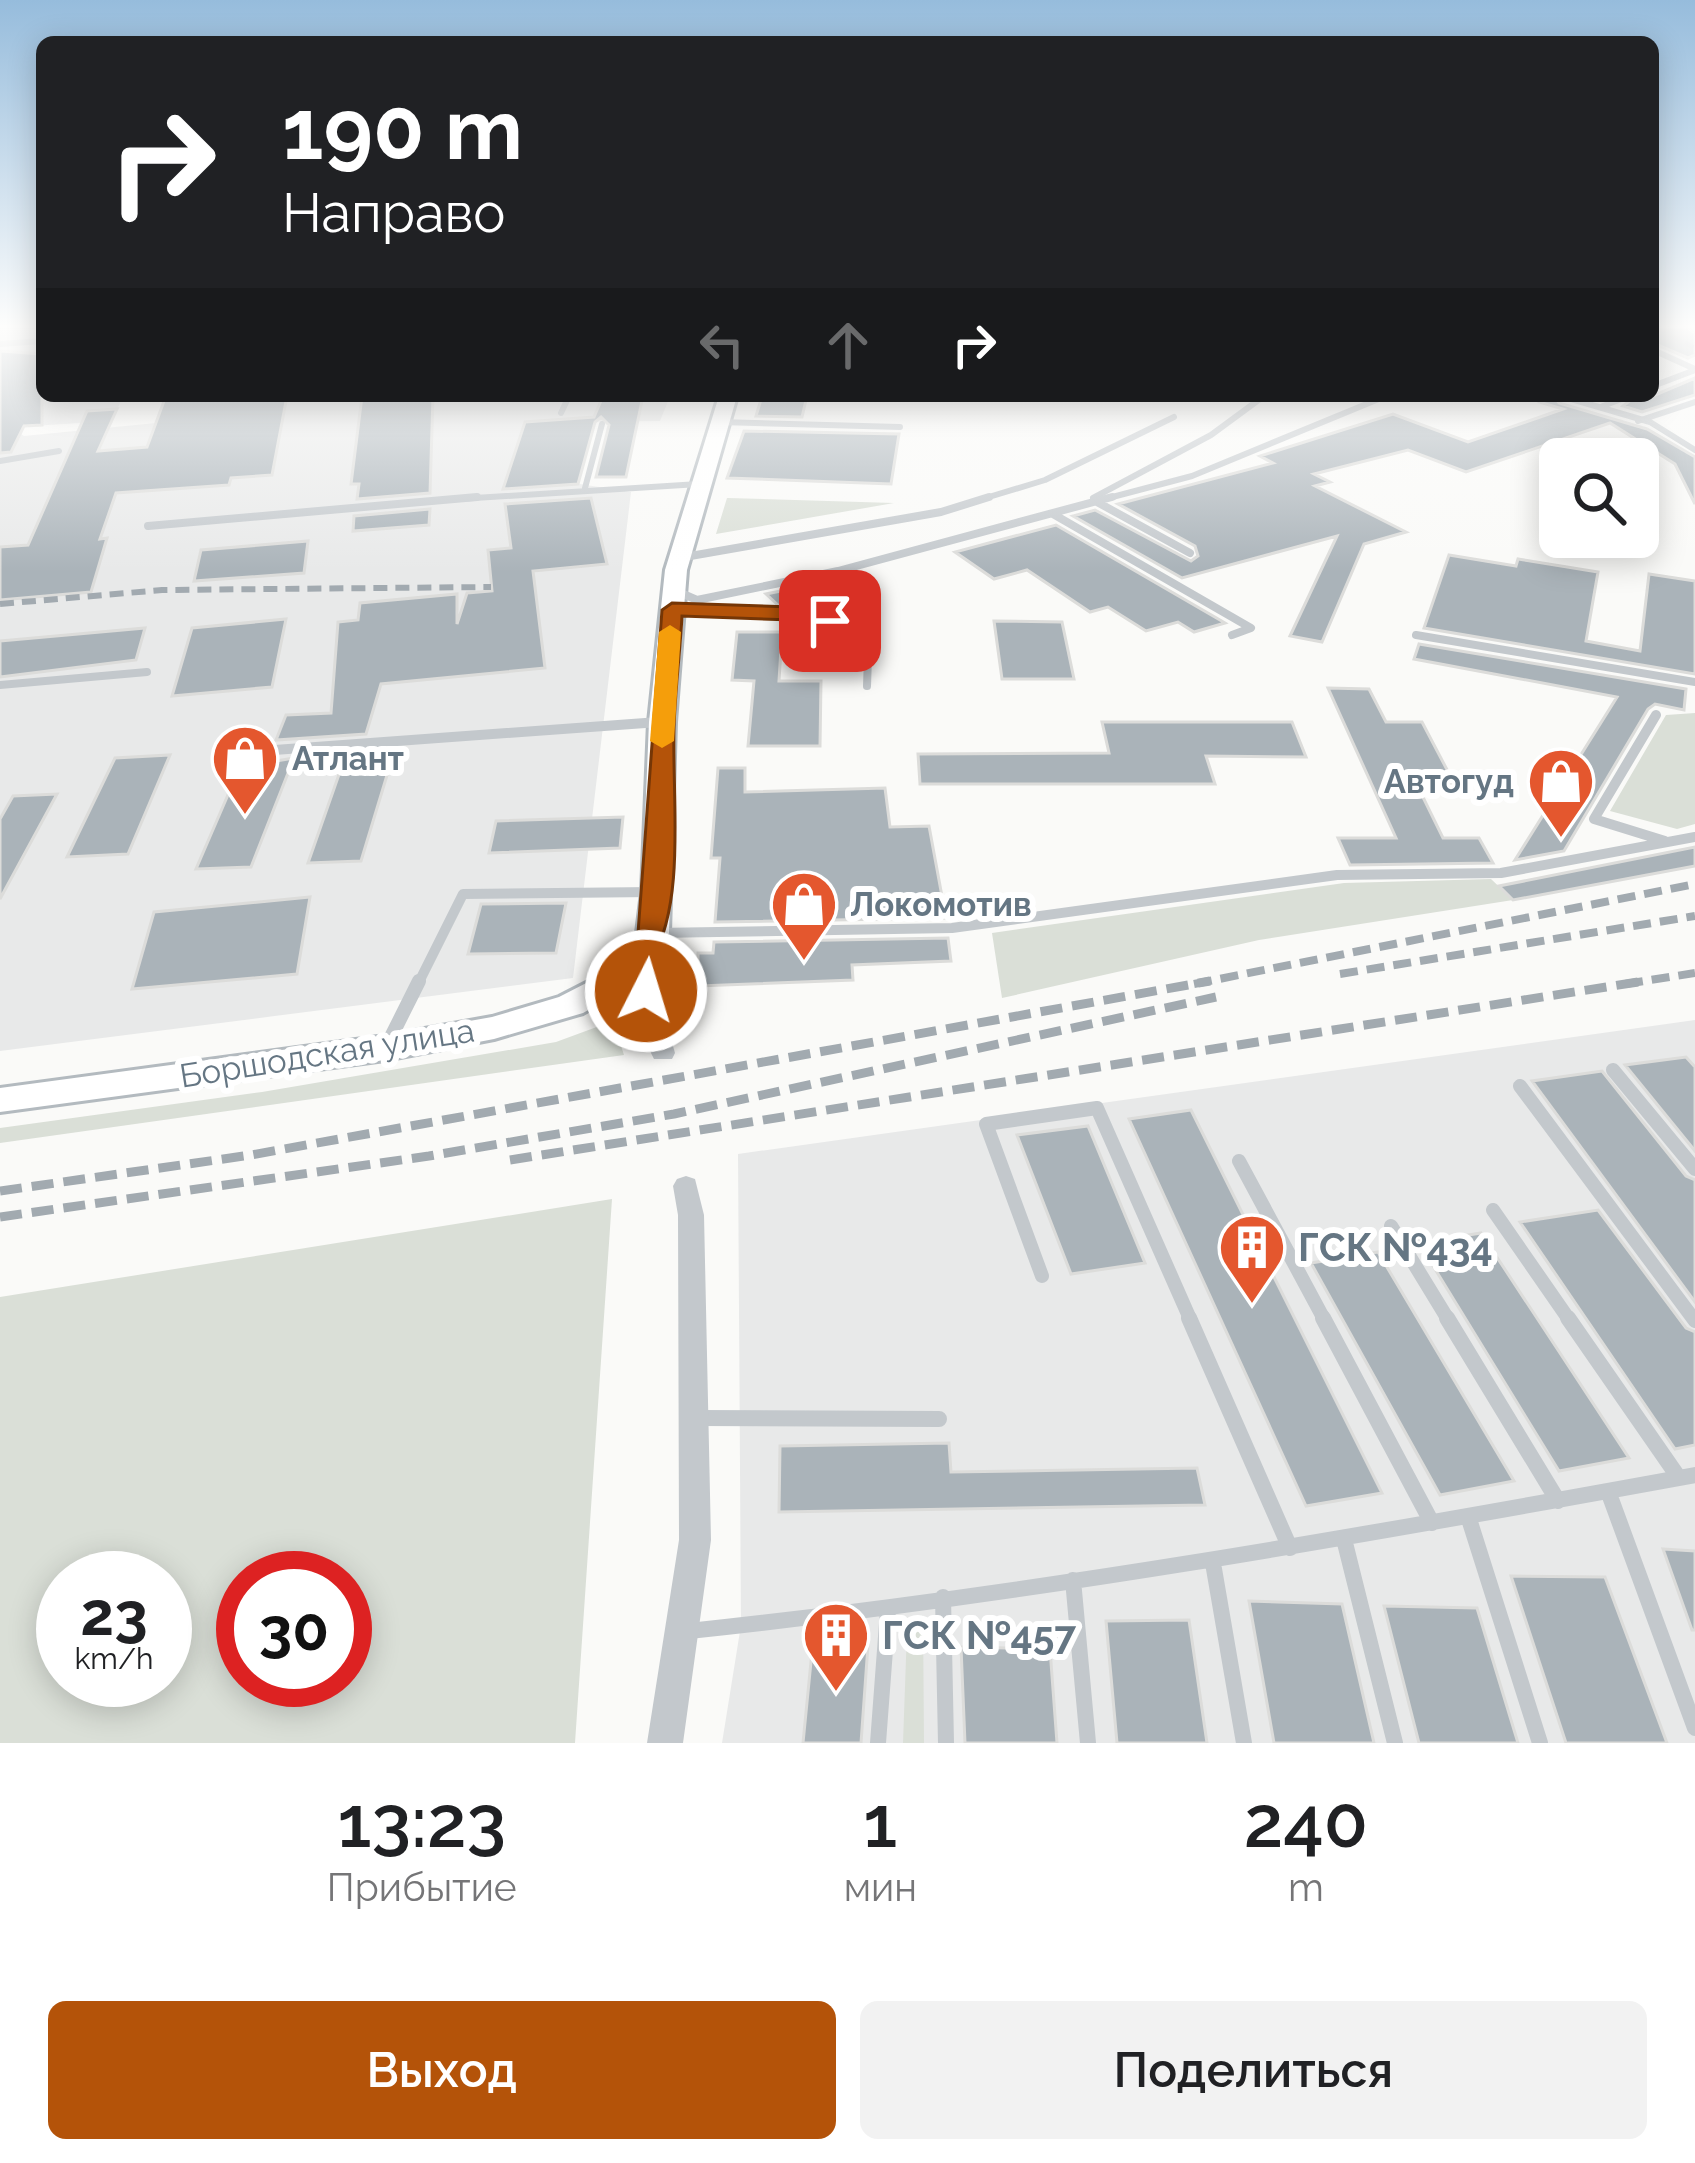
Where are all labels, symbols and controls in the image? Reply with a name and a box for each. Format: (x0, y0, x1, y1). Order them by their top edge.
text: 190 m (282, 80, 523, 179)
icon: right (84, 84, 240, 240)
text: Направо (282, 181, 505, 245)
icon: left (689, 312, 755, 378)
icon: ahead (815, 312, 881, 378)
icon: right (941, 312, 1007, 378)
map controls (1539, 438, 1659, 558)
button: search (1539, 438, 1659, 558)
pin (779, 570, 881, 672)
icon: arrive (797, 588, 863, 654)
shop icon: Атлант (210, 723, 280, 817)
place label: Атлант (292, 739, 404, 778)
shop icon: Автогуд (1526, 746, 1596, 840)
place label: Автогуд (1384, 762, 1514, 801)
shop icon: Локомотив (769, 869, 839, 963)
place label: Локомотив (850, 885, 1032, 924)
position arrow (583, 928, 709, 1054)
street label: Боршодская улица (177, 1010, 477, 1096)
building icon: ГСК №434 (1217, 1212, 1287, 1306)
place label: ГСК №434 (1298, 1224, 1493, 1270)
speed limit sign: 30 (216, 1551, 372, 1707)
text: 23 (80, 1579, 148, 1649)
building icon: ГСК №457 (801, 1600, 871, 1694)
place label: ГСК №457 (882, 1612, 1076, 1658)
text: km/h (74, 1641, 154, 1676)
text: 13:23 (338, 1779, 506, 1864)
text: 1 (863, 1779, 897, 1864)
text: 240 (1244, 1779, 1368, 1864)
text: Прибытие (327, 1864, 517, 1910)
text: мин (844, 1864, 917, 1910)
text: m (1288, 1864, 1324, 1910)
button: Выход (48, 2001, 836, 2139)
button: Поделиться (860, 2001, 1647, 2139)

